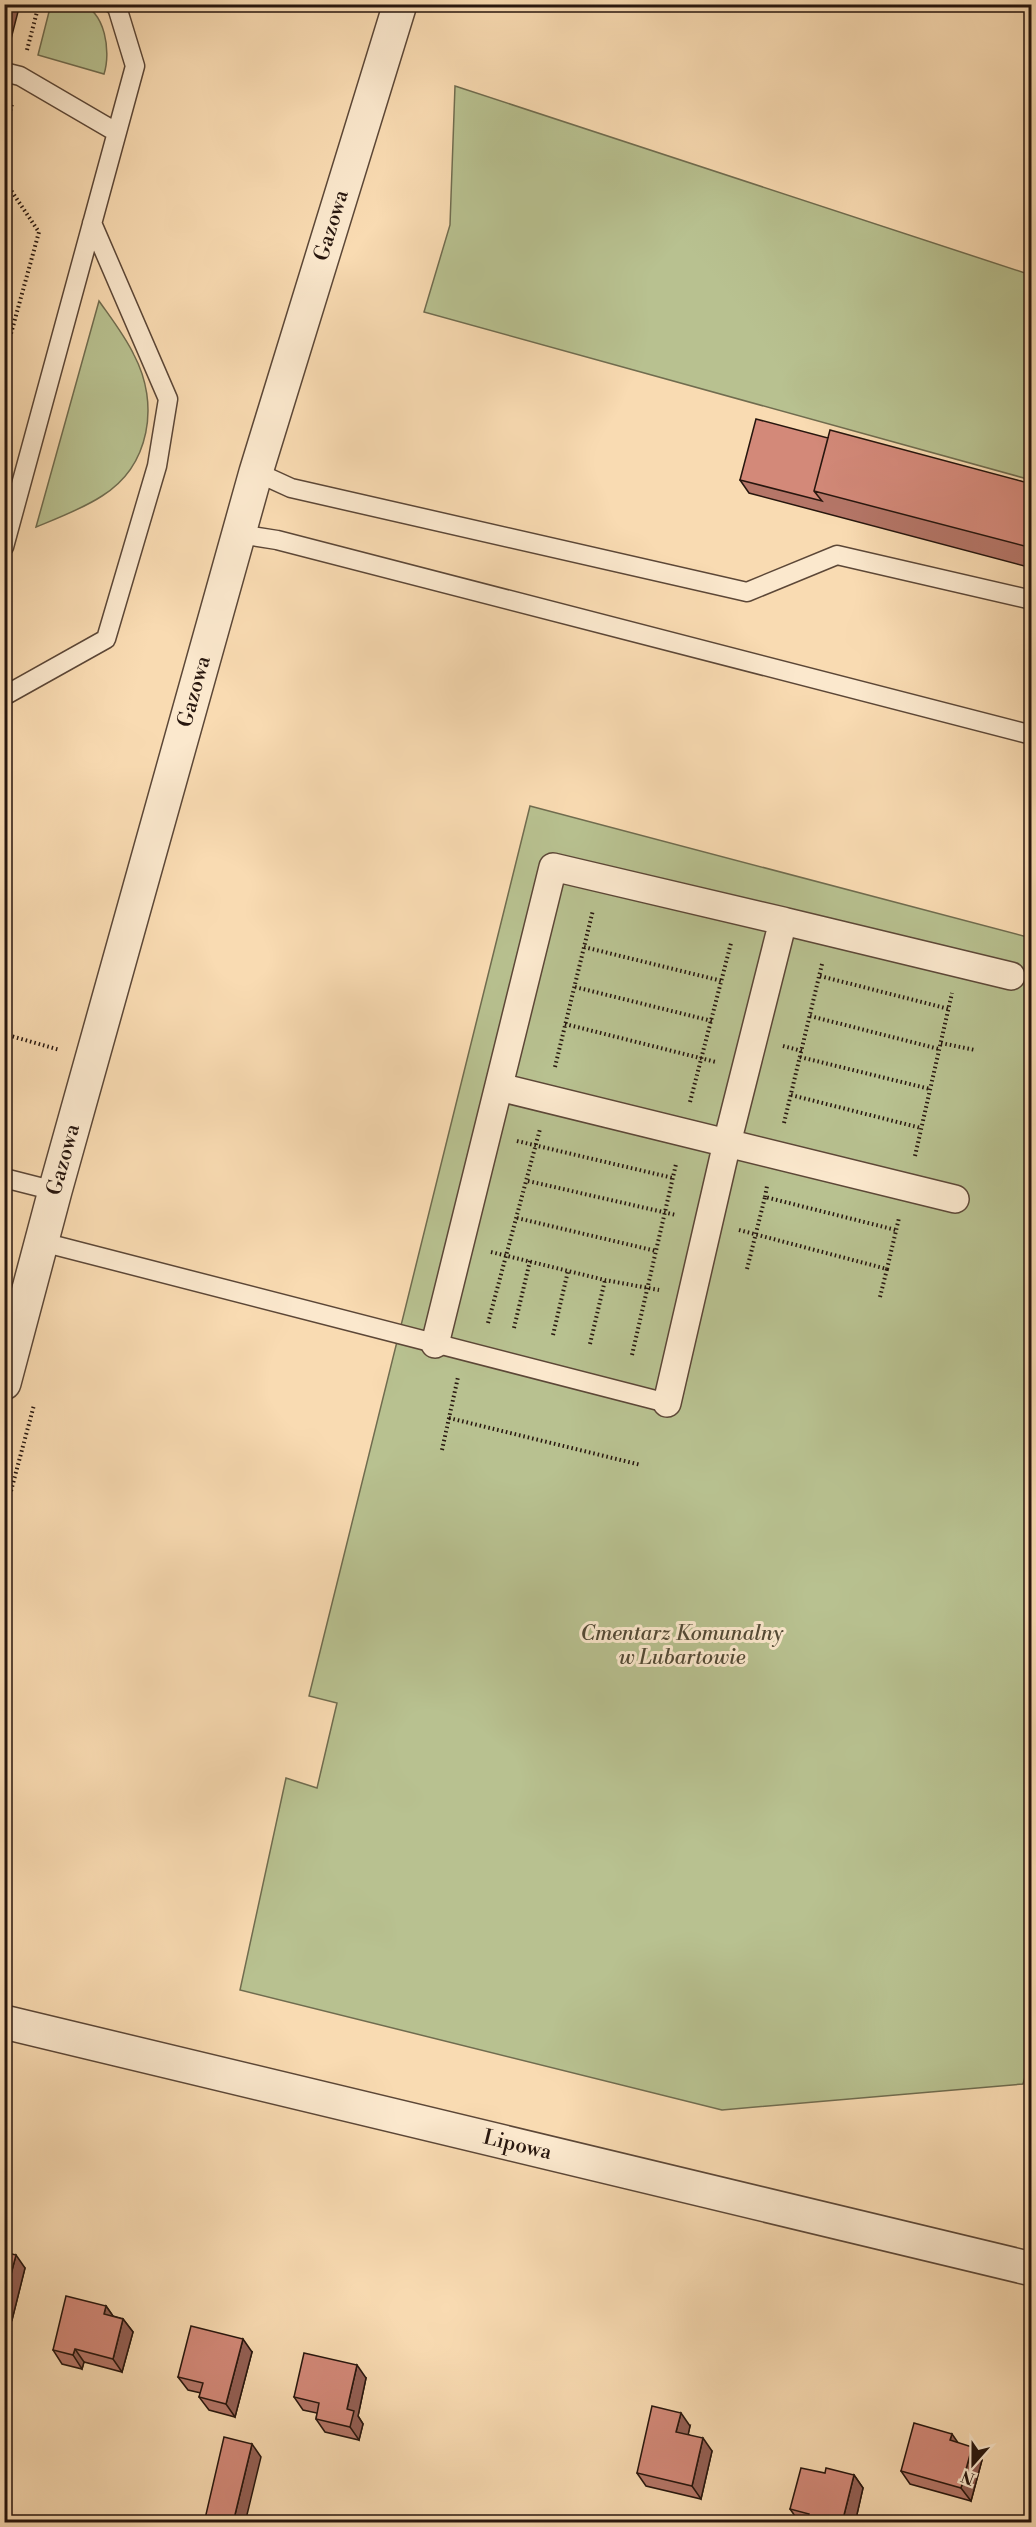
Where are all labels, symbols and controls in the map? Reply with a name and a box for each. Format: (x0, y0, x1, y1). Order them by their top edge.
street label: Gazowa (309, 187, 355, 264)
street label: Gazowa (172, 653, 217, 730)
street label: Gazowa (41, 1121, 86, 1198)
park label: Cmentarz Komunalny w Lubartowie (581, 1621, 784, 1671)
street label: Lipowa (480, 2125, 555, 2166)
north arrow (943, 2434, 1003, 2494)
text: N (958, 2465, 977, 2489)

